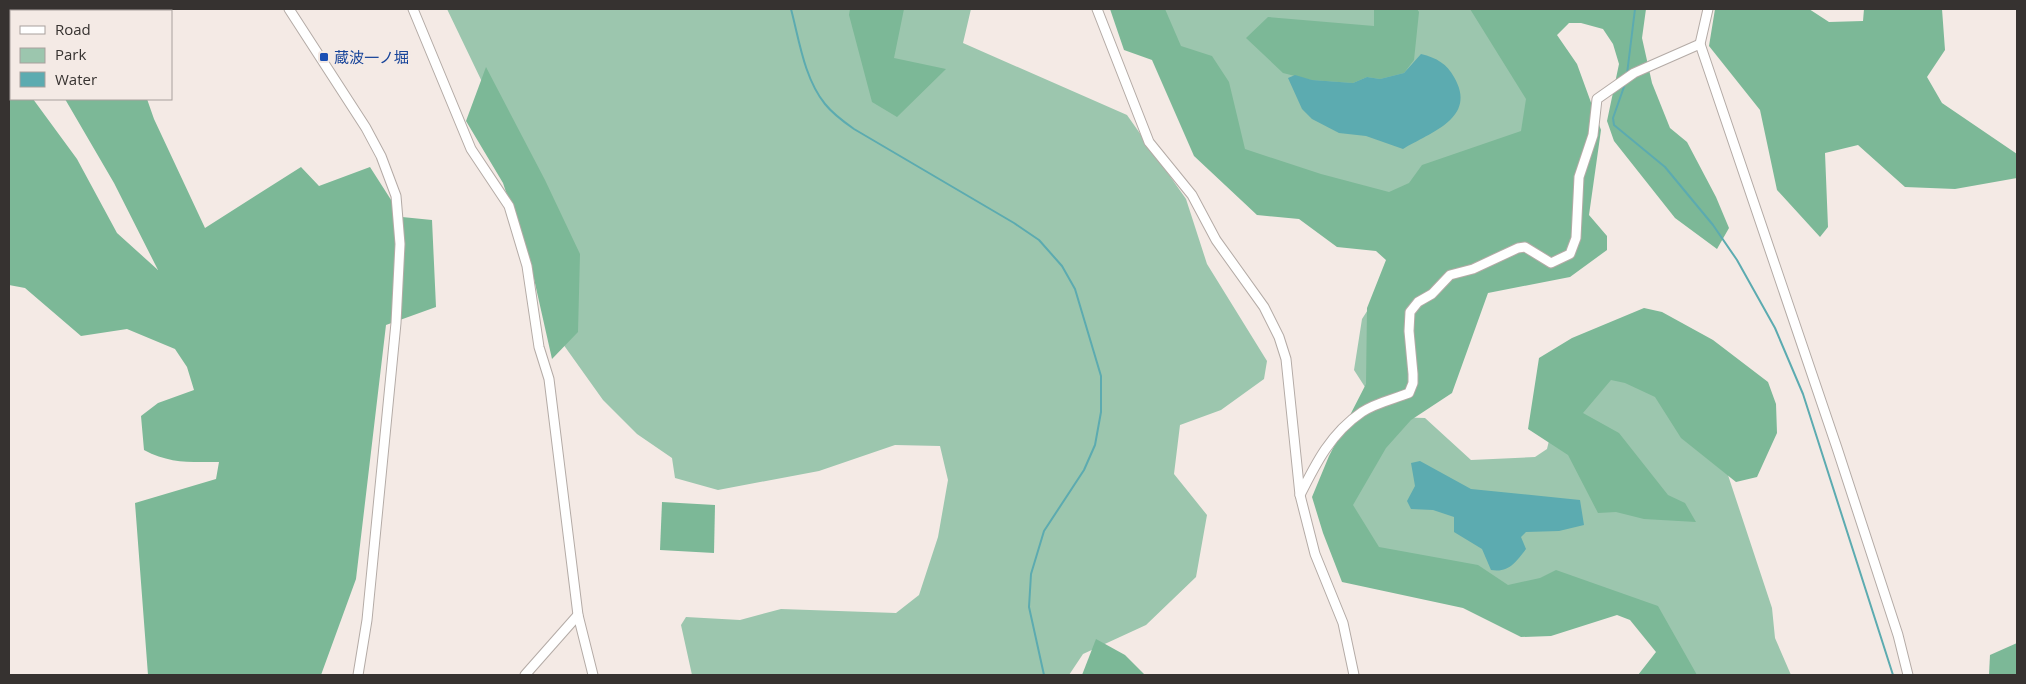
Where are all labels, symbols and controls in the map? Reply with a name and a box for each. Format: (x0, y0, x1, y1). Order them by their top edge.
legend (10, 10, 172, 100)
text: Road (55, 19, 91, 39)
text: Park (55, 44, 86, 64)
place label: 蔵波一ノ堀 (334, 47, 409, 67)
marker: 蔵波一ノ堀 (318, 51, 330, 63)
text: Water (55, 69, 97, 89)

